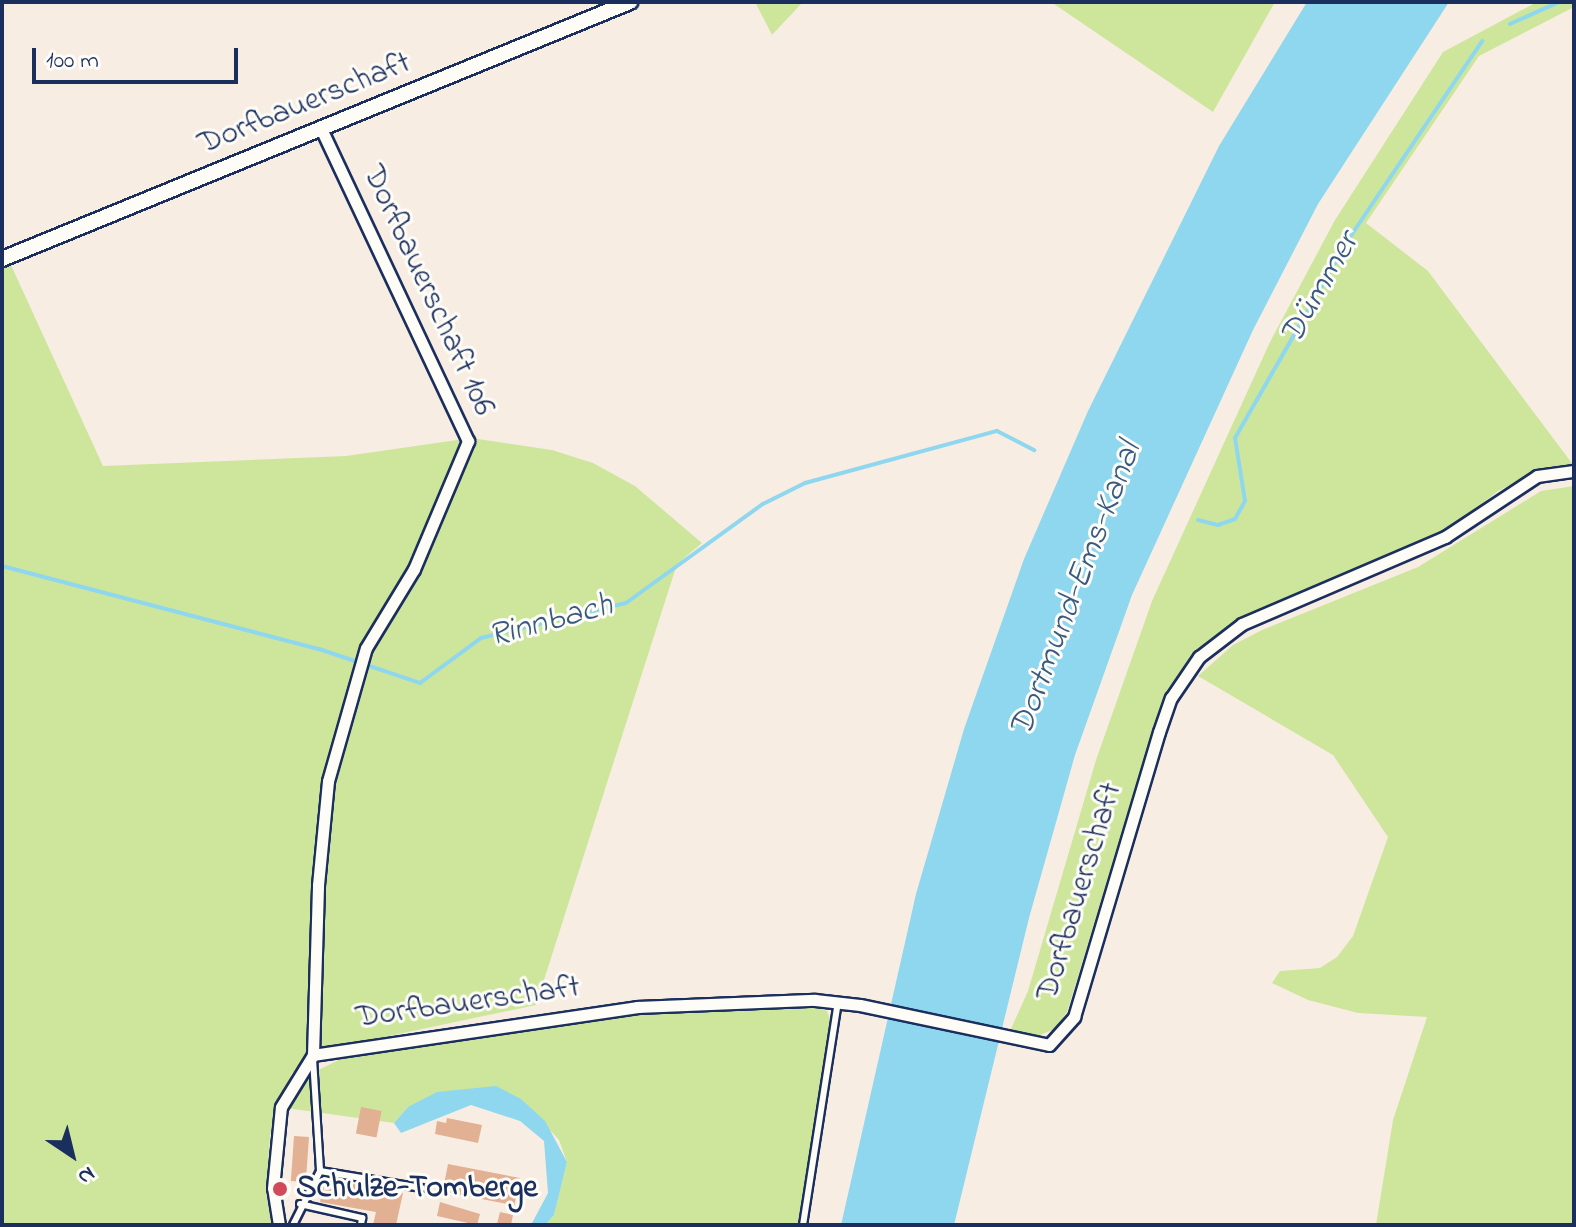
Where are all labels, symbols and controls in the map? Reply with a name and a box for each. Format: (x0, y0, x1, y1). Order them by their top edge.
scale bar (36, 32, 242, 82)
text: 100 m (46, 44, 99, 79)
street label: Dorfbauerschaft (193, 45, 417, 165)
street label: Dorfbauerschaft 106 (352, 160, 502, 422)
water label: Dümmer (1273, 226, 1369, 352)
water label: Dortmund-Ems-Kanal (1002, 437, 1152, 743)
water label: Rinnbach (485, 586, 617, 658)
street label: Dorfbauerschaft (1030, 779, 1132, 1005)
street label: Dorfbauerschaft (354, 969, 582, 1039)
north arrow (32, 1115, 112, 1195)
text: N (71, 1157, 101, 1192)
place label: Schulze-Tomberge (296, 1170, 538, 1208)
marker: Schulze-Tomberge (271, 1180, 289, 1198)

